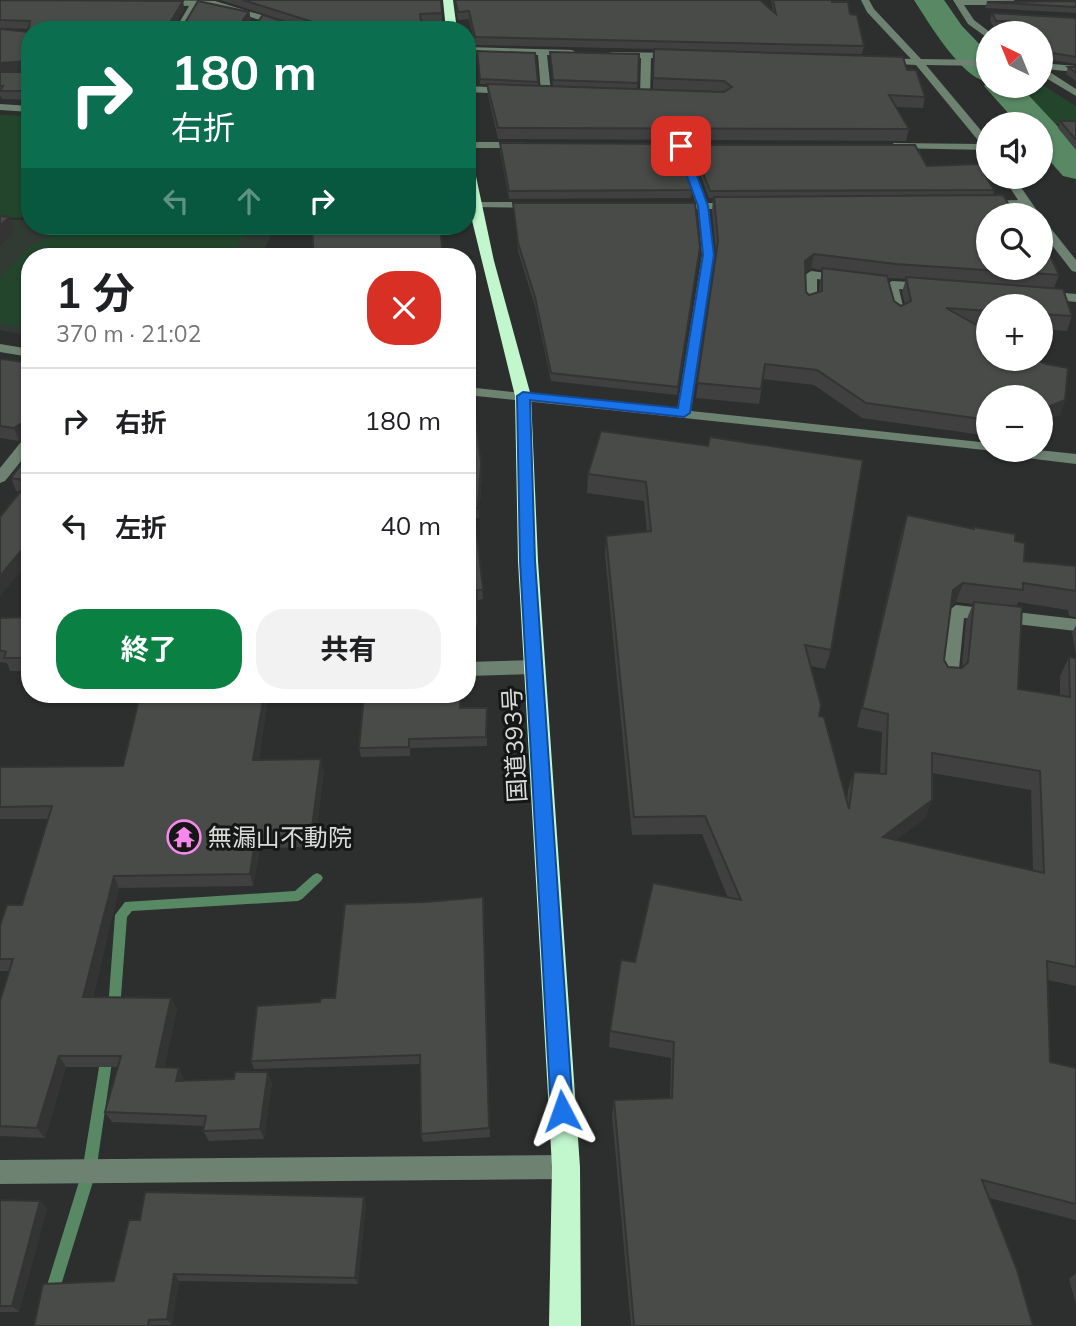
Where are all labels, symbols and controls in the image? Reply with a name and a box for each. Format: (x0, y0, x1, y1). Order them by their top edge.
north arrow (976, 21, 1054, 98)
map controls (976, 21, 1053, 462)
text: 180 m (171, 41, 317, 102)
icon: right (56, 49, 147, 140)
text: 右折 (171, 107, 235, 147)
button: sound (976, 112, 1053, 189)
pin (651, 116, 711, 176)
icon: arrive (662, 127, 700, 165)
icon: left (157, 182, 195, 220)
icon: ahead (230, 182, 268, 220)
icon: right (303, 182, 341, 220)
button: search (976, 203, 1053, 280)
text: 1 分 (56, 266, 135, 319)
button: close (367, 271, 441, 345)
button: + (976, 294, 1053, 371)
text: 370 m · 21:02 (56, 319, 201, 348)
button: − (976, 385, 1053, 462)
icon: right (56, 402, 94, 440)
text: 180 m (365, 404, 441, 437)
text: 右折 (115, 406, 167, 439)
icon: left (56, 507, 94, 545)
text: 40 m (380, 509, 441, 542)
text: 左折 (115, 511, 167, 544)
button: 終了 (56, 609, 242, 689)
button: 共有 (256, 609, 441, 689)
street label: 国道393号 (496, 687, 532, 803)
temple icon: 無漏山不動院 (165, 818, 203, 856)
place label: 無漏山不動院 (208, 822, 352, 852)
position arrow (525, 1074, 599, 1148)

